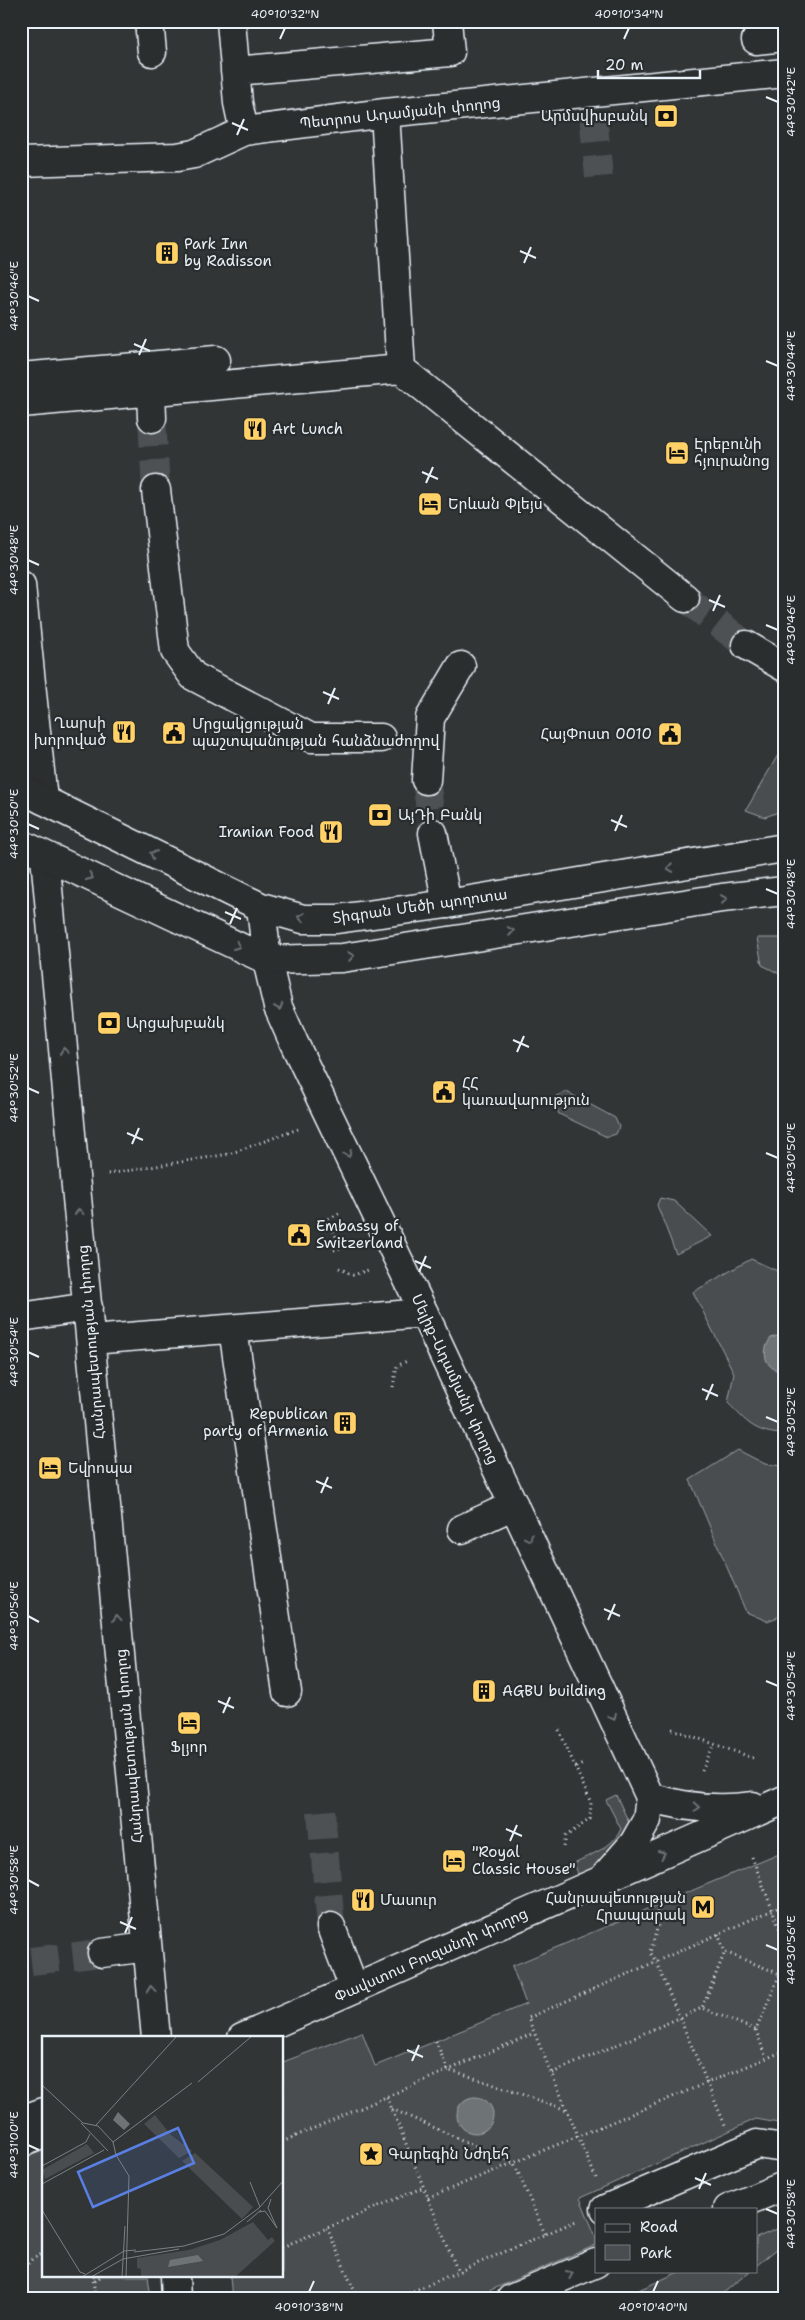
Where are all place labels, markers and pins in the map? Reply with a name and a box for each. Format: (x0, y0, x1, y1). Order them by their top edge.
bank icon: Արմսվիսբանկ (653, 103, 679, 129)
place label: Արմսվիսբանկ (541, 106, 648, 126)
place label: Park Inn by Radisson (184, 234, 272, 271)
building icon: Park Inn by Radisson (154, 240, 180, 266)
restaurant icon: Art Lunch (242, 416, 268, 442)
place label: Art Lunch (272, 419, 343, 439)
place label: Էրեբունի հյուրանոց (694, 434, 770, 471)
hotel icon: Էրեբունի հյուրանոց (664, 440, 690, 466)
hotel icon: Երևան Փլեյս (417, 491, 443, 517)
place label: Երևան Փլեյս (448, 494, 543, 514)
place label: Ղարսի խորոված (34, 713, 106, 750)
place label: Մրցակցության պաշտպանության հանձնաժողով (192, 714, 440, 751)
restaurant icon: Ղարսի խորոված (111, 719, 137, 745)
public building icon: Մրցակցության պաշտպանության հանձնաժողով (161, 720, 187, 746)
public building icon: ՀայՓոստ 0010 (657, 721, 683, 747)
place label: ՀայՓոստ 0010 (541, 724, 652, 744)
bank icon: ԱյԴի Բանկ (367, 802, 393, 828)
place label: ԱյԴի Բանկ (398, 805, 482, 825)
restaurant icon: Iranian Food (318, 819, 344, 845)
place label: Iranian Food (219, 822, 314, 842)
bank icon: Արցախբանկ (96, 1010, 122, 1036)
place label: Արցախբանկ (126, 1013, 225, 1033)
place label: ՀՀ կառավարություն (462, 1073, 590, 1110)
public building icon: ՀՀ կառավարություն (431, 1079, 457, 1105)
place label: Embassy of Switzerland (316, 1216, 404, 1253)
public building icon: Embassy of Switzerland (286, 1222, 312, 1248)
place label: Republican party of Armenia (203, 1404, 329, 1441)
building icon: Republican party of Armenia (332, 1410, 358, 1436)
hotel icon: Եվրոպա (37, 1455, 63, 1481)
place label: Եվրոպա (68, 1458, 133, 1478)
building icon: AGBU building (471, 1678, 497, 1704)
place label: AGBU building (502, 1681, 606, 1701)
hotel icon: Ֆլյոր (176, 1710, 202, 1736)
place label: Ֆլյոր (171, 1737, 207, 1757)
place label: "Royal Classic House" (472, 1842, 576, 1879)
hotel icon: "Royal Classic House" (441, 1848, 467, 1874)
restaurant icon: Մասուր (350, 1887, 376, 1913)
place label: Հանրապետության Հրապարակ (546, 1888, 686, 1925)
place label: Մասուր (380, 1890, 437, 1910)
metro station icon: Հանրապետության Հրապարակ (690, 1894, 716, 1920)
place icon: Գարեգին Նժդեհ (358, 2141, 384, 2167)
place label: Գարեգին Նժդեհ (388, 2144, 509, 2164)

